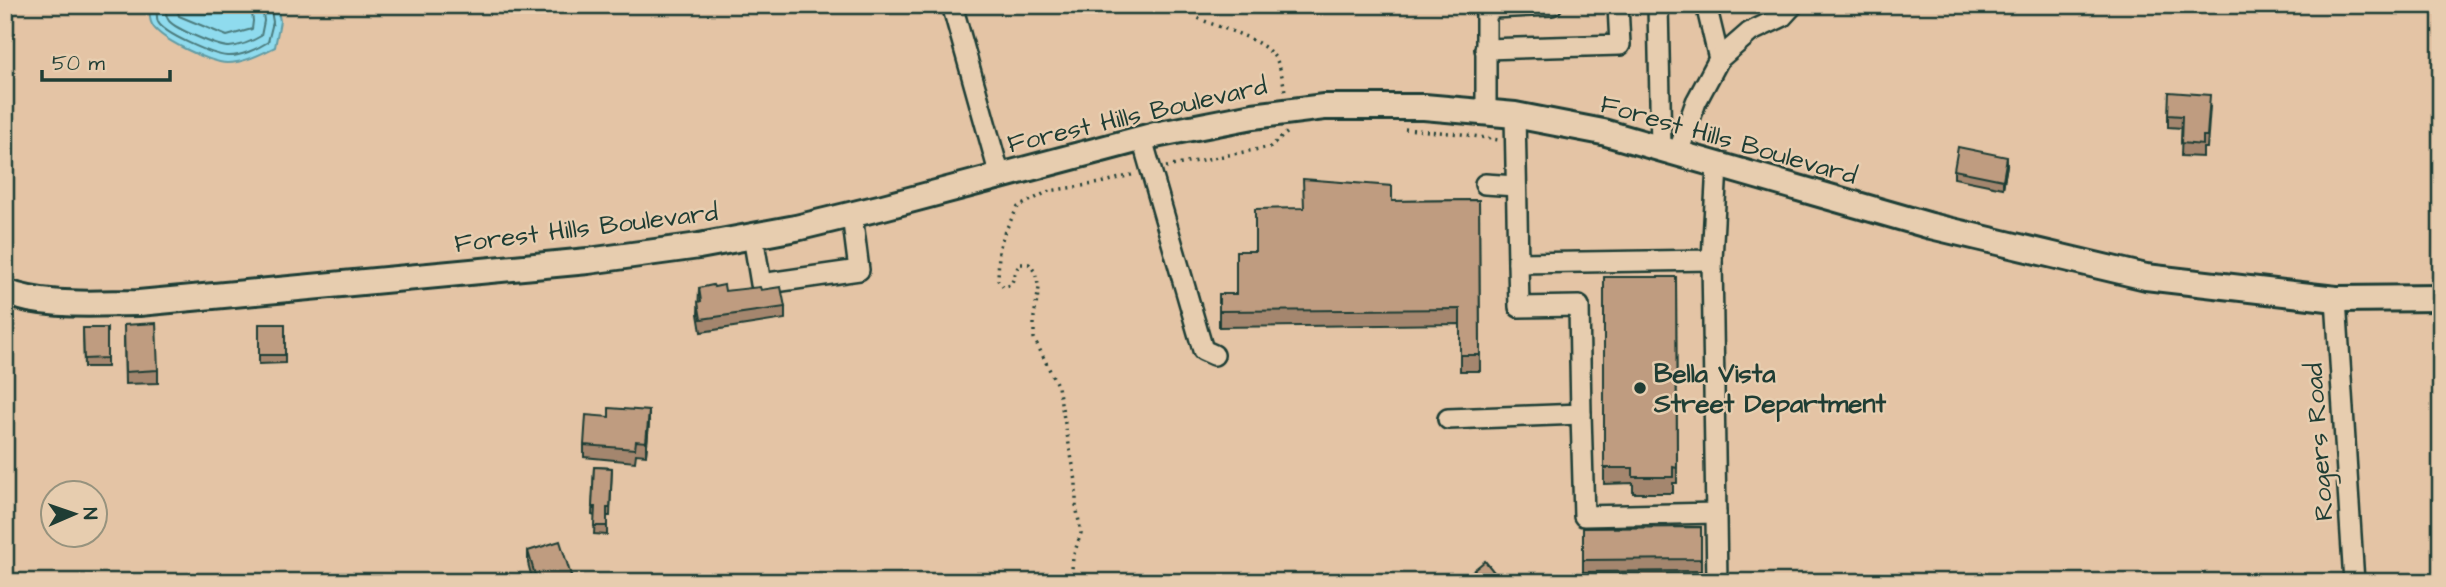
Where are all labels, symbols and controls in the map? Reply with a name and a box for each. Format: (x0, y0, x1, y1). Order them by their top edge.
scale bar (42, 38, 170, 82)
text: 50 m (52, 49, 106, 78)
street label: Forest Hills Boulevard (1004, 68, 1270, 162)
street label: Forest Hills Boulevard (1596, 86, 1861, 194)
street label: Forest Hills Boulevard (452, 194, 720, 262)
place label: Bella Vista Street Department (1653, 356, 1886, 422)
street label: Rogers Road (2296, 362, 2344, 522)
marker: Bella Vista Street Department (1632, 380, 1648, 396)
north arrow (38, 478, 108, 548)
text: N (76, 507, 103, 520)

